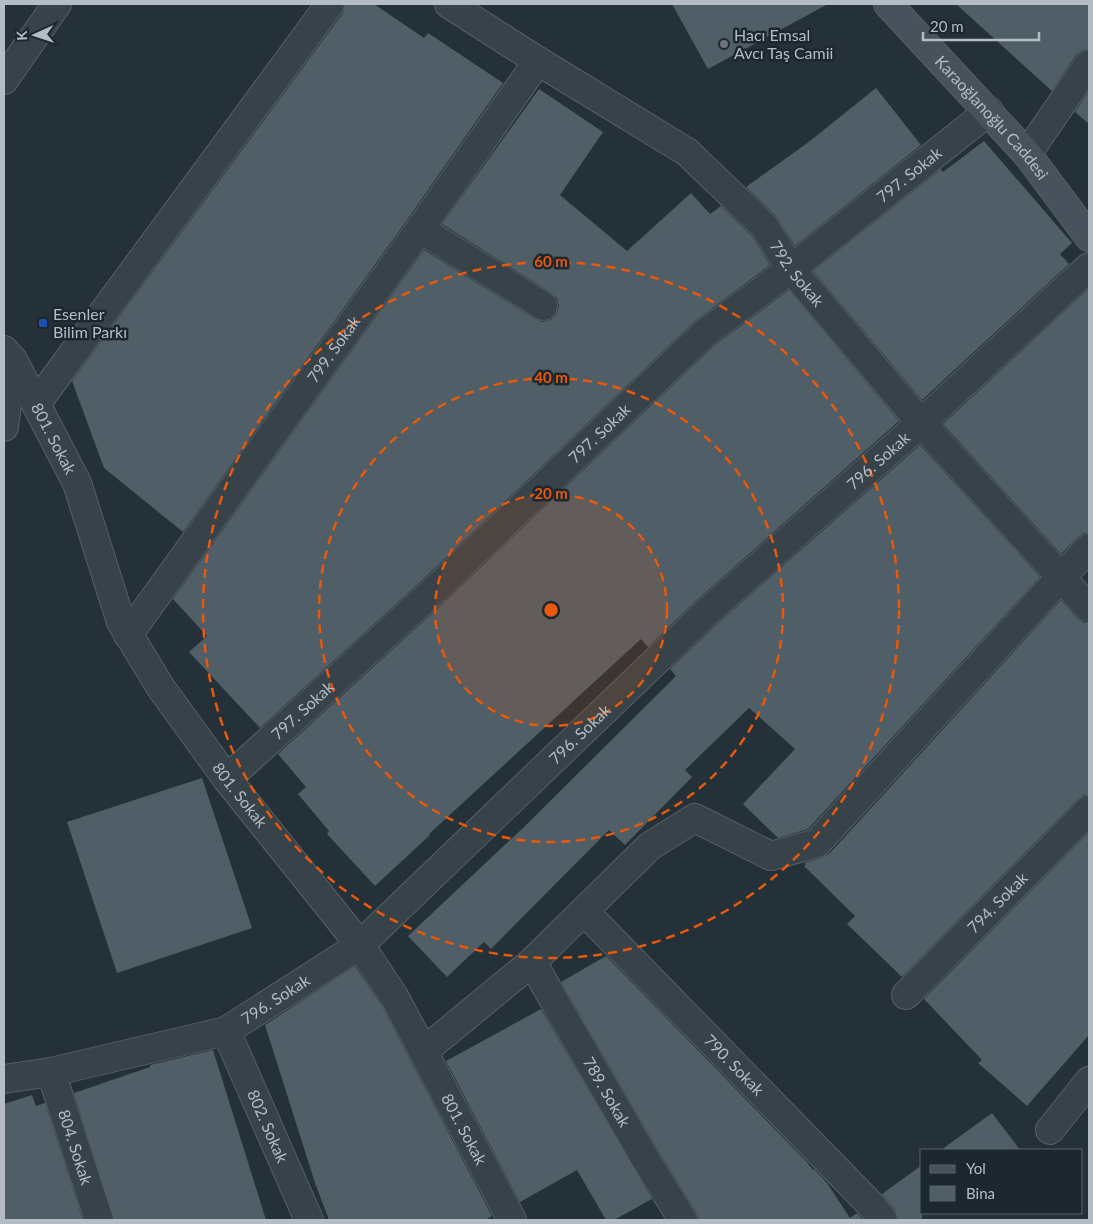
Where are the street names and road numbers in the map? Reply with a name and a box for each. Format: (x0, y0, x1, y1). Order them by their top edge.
street label: Karaoğlanoğlu Caddesi (932, 51, 1053, 183)
street label: 797. Sokak (872, 142, 946, 206)
street label: 792. Sokak (767, 237, 829, 311)
street label: 799. Sokak (303, 311, 364, 386)
street label: 801. Sokak (28, 399, 81, 478)
street label: 797. Sokak (564, 399, 634, 467)
street label: 796. Sokak (843, 427, 914, 493)
street label: 797. Sokak (267, 676, 338, 743)
street label: 796. Sokak (545, 699, 615, 768)
street label: 801. Sokak (209, 758, 272, 832)
street label: 794. Sokak (963, 867, 1032, 937)
street label: 796. Sokak (237, 969, 314, 1028)
street label: 790. Sokak (701, 1030, 769, 1100)
street label: 789. Sokak (580, 1053, 635, 1131)
street label: 802. Sokak (244, 1087, 293, 1166)
street label: 801. Sokak (438, 1090, 491, 1168)
street label: 804. Sokak (55, 1107, 97, 1188)

